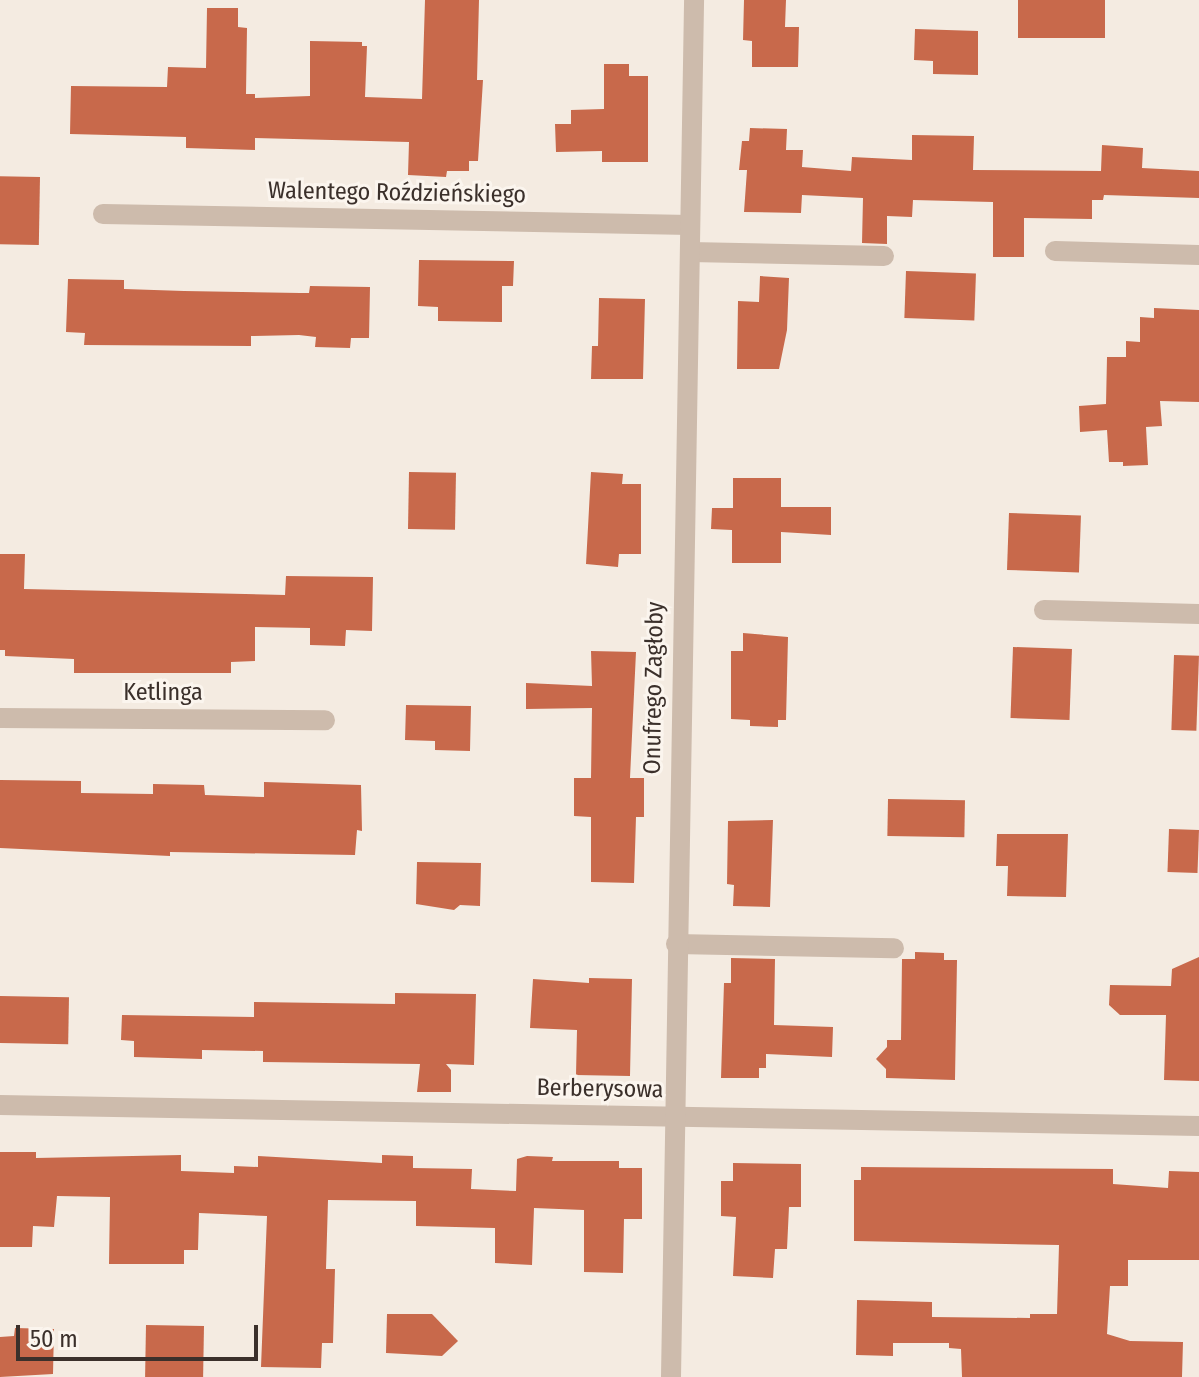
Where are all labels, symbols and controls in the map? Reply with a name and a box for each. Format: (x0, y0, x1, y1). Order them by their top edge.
street label: Walentego Roździeńskiego (268, 176, 526, 210)
street label: Onufrego Zagłoby (638, 601, 670, 775)
street label: Ketlinga (123, 679, 203, 707)
street label: Berberysowa (536, 1073, 664, 1105)
scale bar (20, 1309, 262, 1359)
text: 50 m (30, 1325, 78, 1353)

